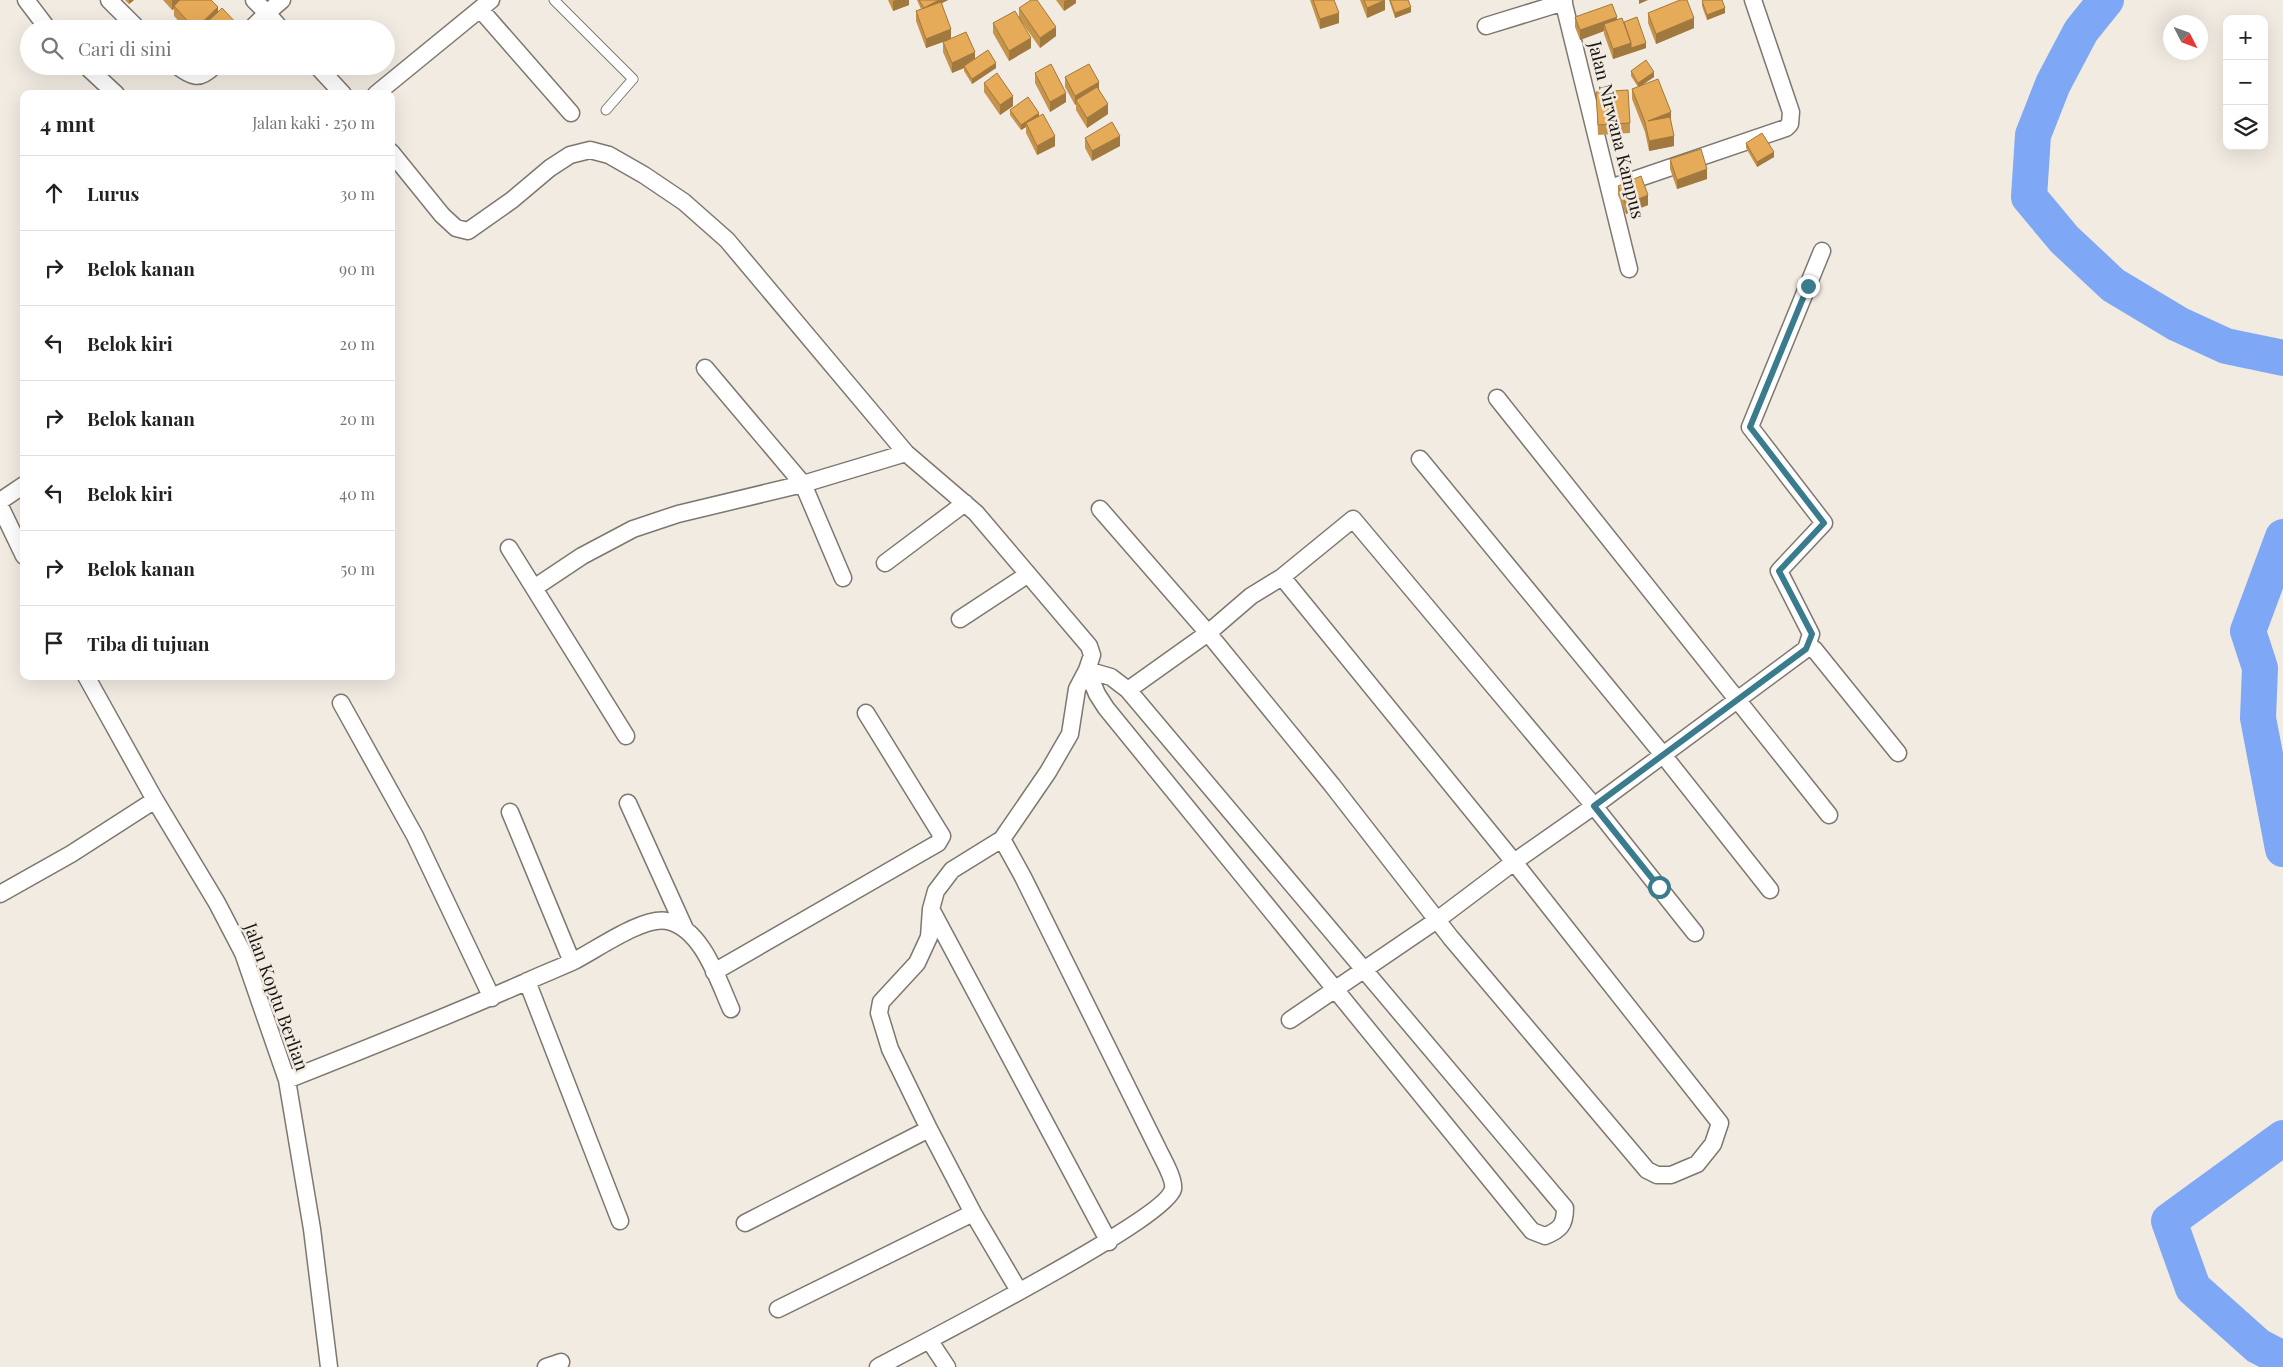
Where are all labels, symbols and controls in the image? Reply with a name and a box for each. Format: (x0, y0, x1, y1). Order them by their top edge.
north arrow (2163, 15, 2208, 60)
map controls (2223, 15, 2268, 150)
button: + (2223, 15, 2268, 60)
search box (20, 20, 395, 75)
icon: search (38, 34, 66, 62)
text: Cari di sini (78, 35, 172, 61)
street label: Jalan Nirwana Kampus (1583, 38, 1651, 221)
button: − (2223, 60, 2268, 105)
button: layers (2223, 105, 2268, 150)
text: 4 mnt (40, 109, 95, 137)
text: Jalan kaki · 250 m (252, 112, 375, 133)
icon: ahead (40, 179, 68, 207)
text: Lurus (87, 180, 139, 206)
text: 30 m (340, 183, 375, 204)
icon: right (40, 254, 68, 282)
text: Belok kanan (87, 255, 195, 281)
text: 90 m (339, 258, 375, 279)
route end (1797, 275, 1820, 298)
icon: left (40, 329, 68, 357)
text: Belok kiri (87, 330, 173, 356)
text: 20 m (340, 333, 375, 354)
icon: right (40, 404, 68, 432)
text: Belok kanan (87, 405, 195, 431)
text: 20 m (340, 408, 375, 429)
icon: left (40, 479, 68, 507)
text: Belok kiri (87, 480, 173, 506)
text: 40 m (339, 483, 375, 504)
icon: right (40, 554, 68, 582)
text: Belok kanan (87, 555, 195, 581)
text: 50 m (341, 558, 375, 579)
icon: arrive (40, 629, 68, 657)
text: Tiba di tujuan (87, 630, 209, 656)
route start (1648, 876, 1671, 899)
street label: Jalan Koptu Berlian (239, 919, 315, 1074)

